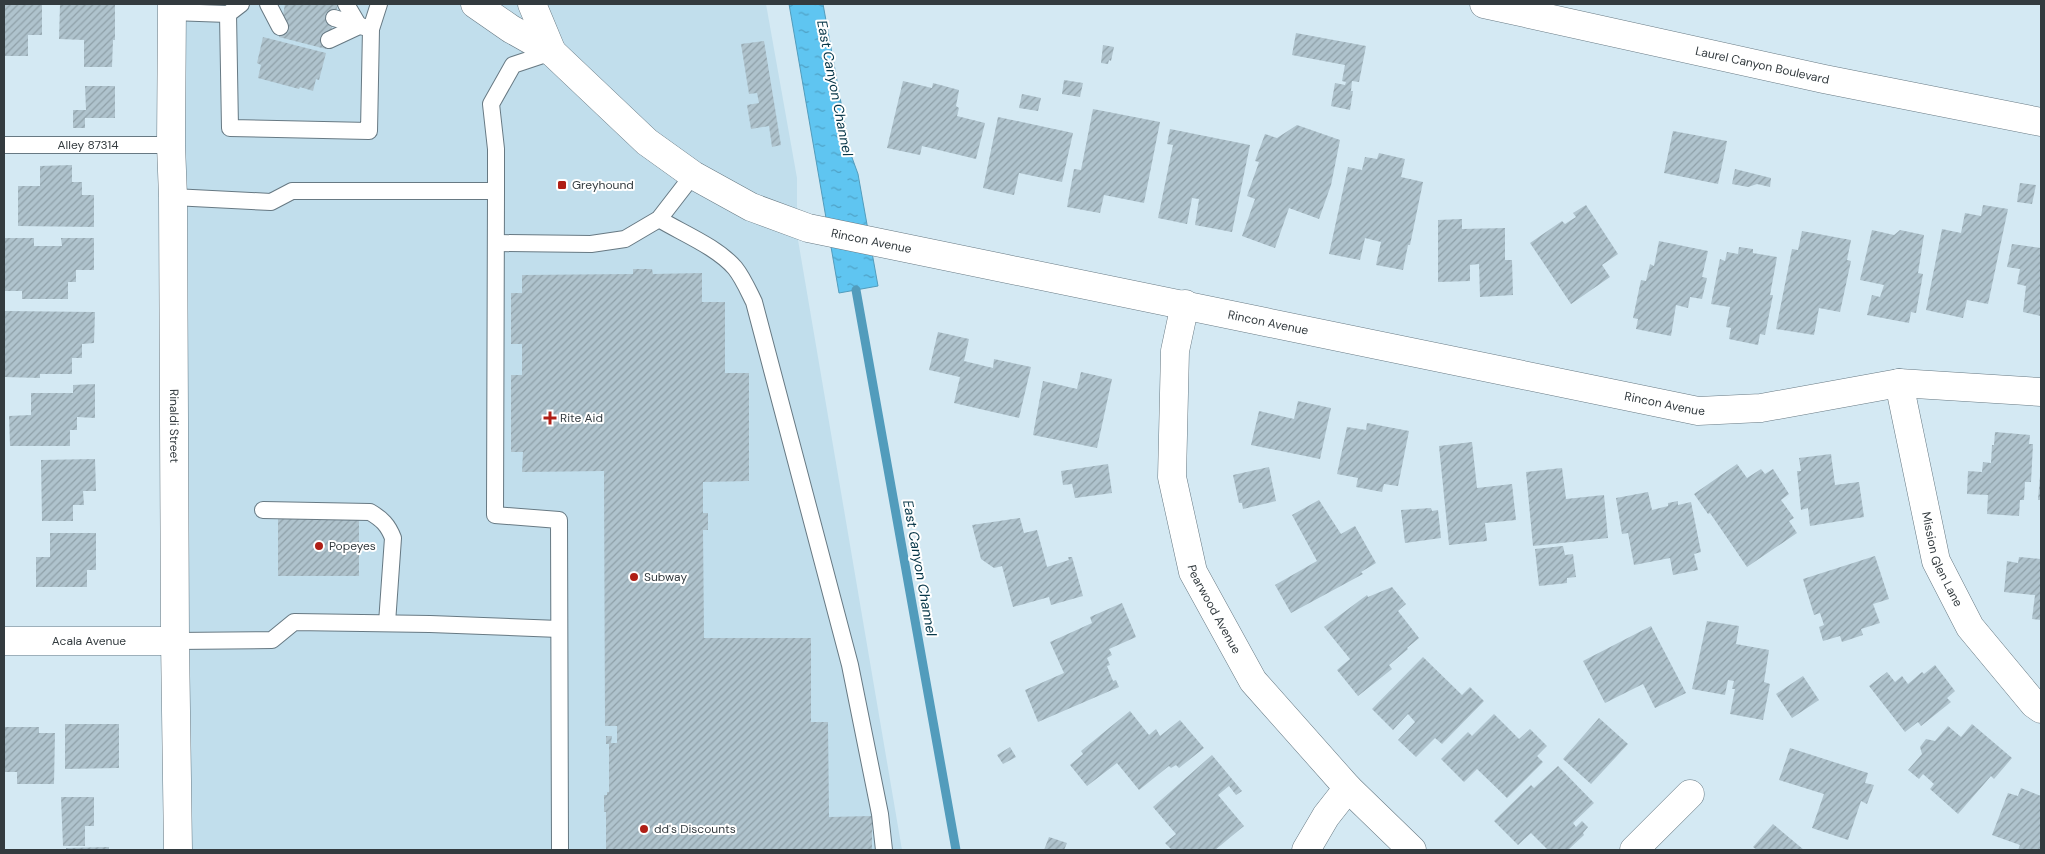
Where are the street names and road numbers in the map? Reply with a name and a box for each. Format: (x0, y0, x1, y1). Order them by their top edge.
street label: Laurel Canyon Boulevard (1694, 43, 1831, 88)
street label: Alley 87314 (58, 137, 118, 153)
street label: Rincon Avenue (830, 225, 913, 257)
street label: Rincon Avenue (1226, 307, 1310, 339)
street label: Rincon Avenue (1623, 388, 1706, 419)
street label: Rinaldi Street (166, 389, 182, 463)
street label: Mission Glen Lane (1918, 510, 1966, 610)
street label: Pearwood Avenue (1184, 563, 1245, 657)
street label: Acala Avenue (52, 633, 126, 649)

